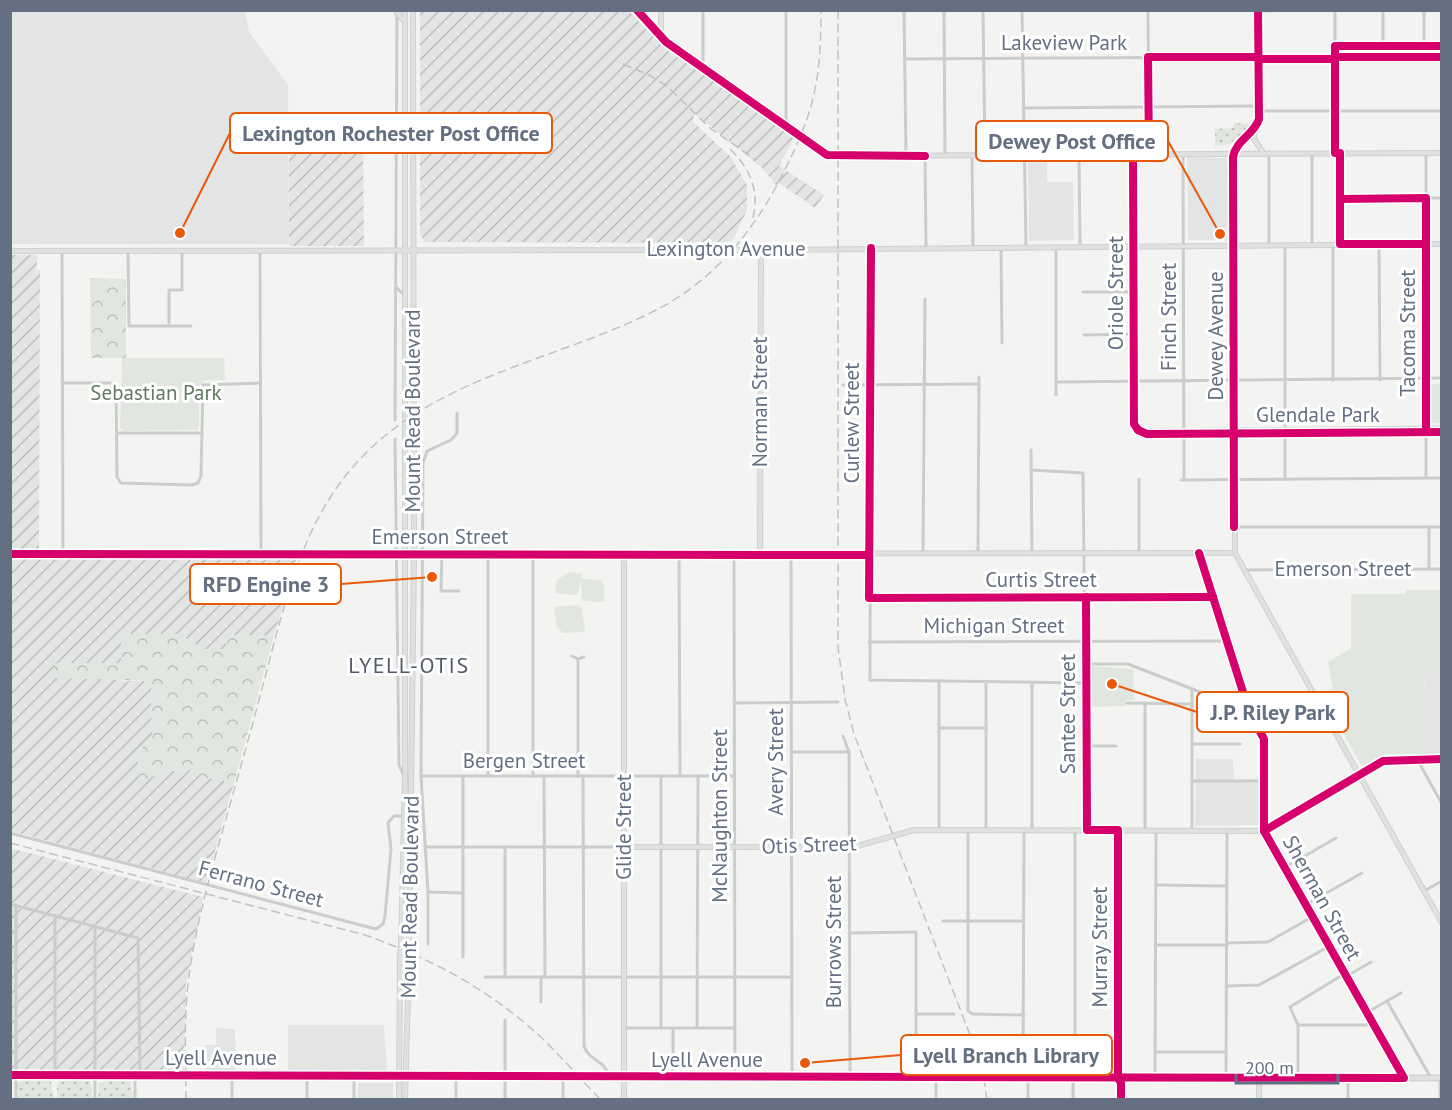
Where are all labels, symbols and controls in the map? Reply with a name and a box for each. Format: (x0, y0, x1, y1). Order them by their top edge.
street label: Lakeview Park (1001, 29, 1127, 56)
callout: Lexington Rochester Post Office (230, 113, 552, 153)
text: Lexington Rochester Post Office (242, 119, 540, 147)
callout: Dewey Post Office (976, 121, 1168, 161)
text: Dewey Post Office (988, 127, 1156, 155)
street label: Lexington Avenue (646, 235, 806, 262)
street label: Oriole Street (1102, 236, 1129, 350)
street label: Finch Street (1155, 263, 1182, 371)
street label: Tacoma Street (1394, 270, 1421, 396)
street label: Dewey Avenue (1202, 271, 1229, 401)
street label: Mount Read Boulevard (399, 309, 426, 513)
street label: Norman Street (746, 337, 773, 467)
street label: Curlew Street (838, 363, 865, 483)
park label: Sebastian Park (90, 379, 222, 406)
street label: Glendale Park (1256, 401, 1380, 428)
street label: Emerson Street (372, 523, 508, 550)
street label: Emerson Street (1275, 555, 1411, 582)
callout: RFD Engine 3 (190, 564, 341, 604)
street label: Curtis Street (985, 566, 1097, 593)
text: RFD Engine 3 (203, 570, 329, 598)
street label: Michigan Street (923, 612, 1065, 639)
district label: LYELL-OTIS (348, 651, 470, 679)
street label: Santee Street (1054, 654, 1081, 774)
callout: J.P. Riley Park (1197, 692, 1348, 732)
text: J.P. Riley Park (1209, 698, 1336, 726)
street label: Avery Street (762, 708, 789, 816)
street label: McNaughton Street (706, 729, 733, 903)
street label: Bergen Street (463, 747, 585, 774)
street label: Glide Street (610, 774, 637, 880)
street label: Mount Read Boulevard (394, 795, 425, 999)
street label: Otis Street (761, 829, 857, 860)
street label: Sherman Street (1277, 831, 1368, 965)
street label: Ferrano Street (196, 854, 327, 913)
street label: Burrows Street (820, 876, 847, 1008)
street label: Murray Street (1086, 887, 1113, 1007)
callout: Lyell Branch Library (901, 1035, 1112, 1075)
text: Lyell Branch Library (913, 1041, 1100, 1069)
street label: Lyell Avenue (165, 1044, 277, 1071)
street label: Lyell Avenue (651, 1046, 763, 1073)
scale bar (1236, 1047, 1338, 1085)
text: 200 m (1245, 1056, 1294, 1079)

